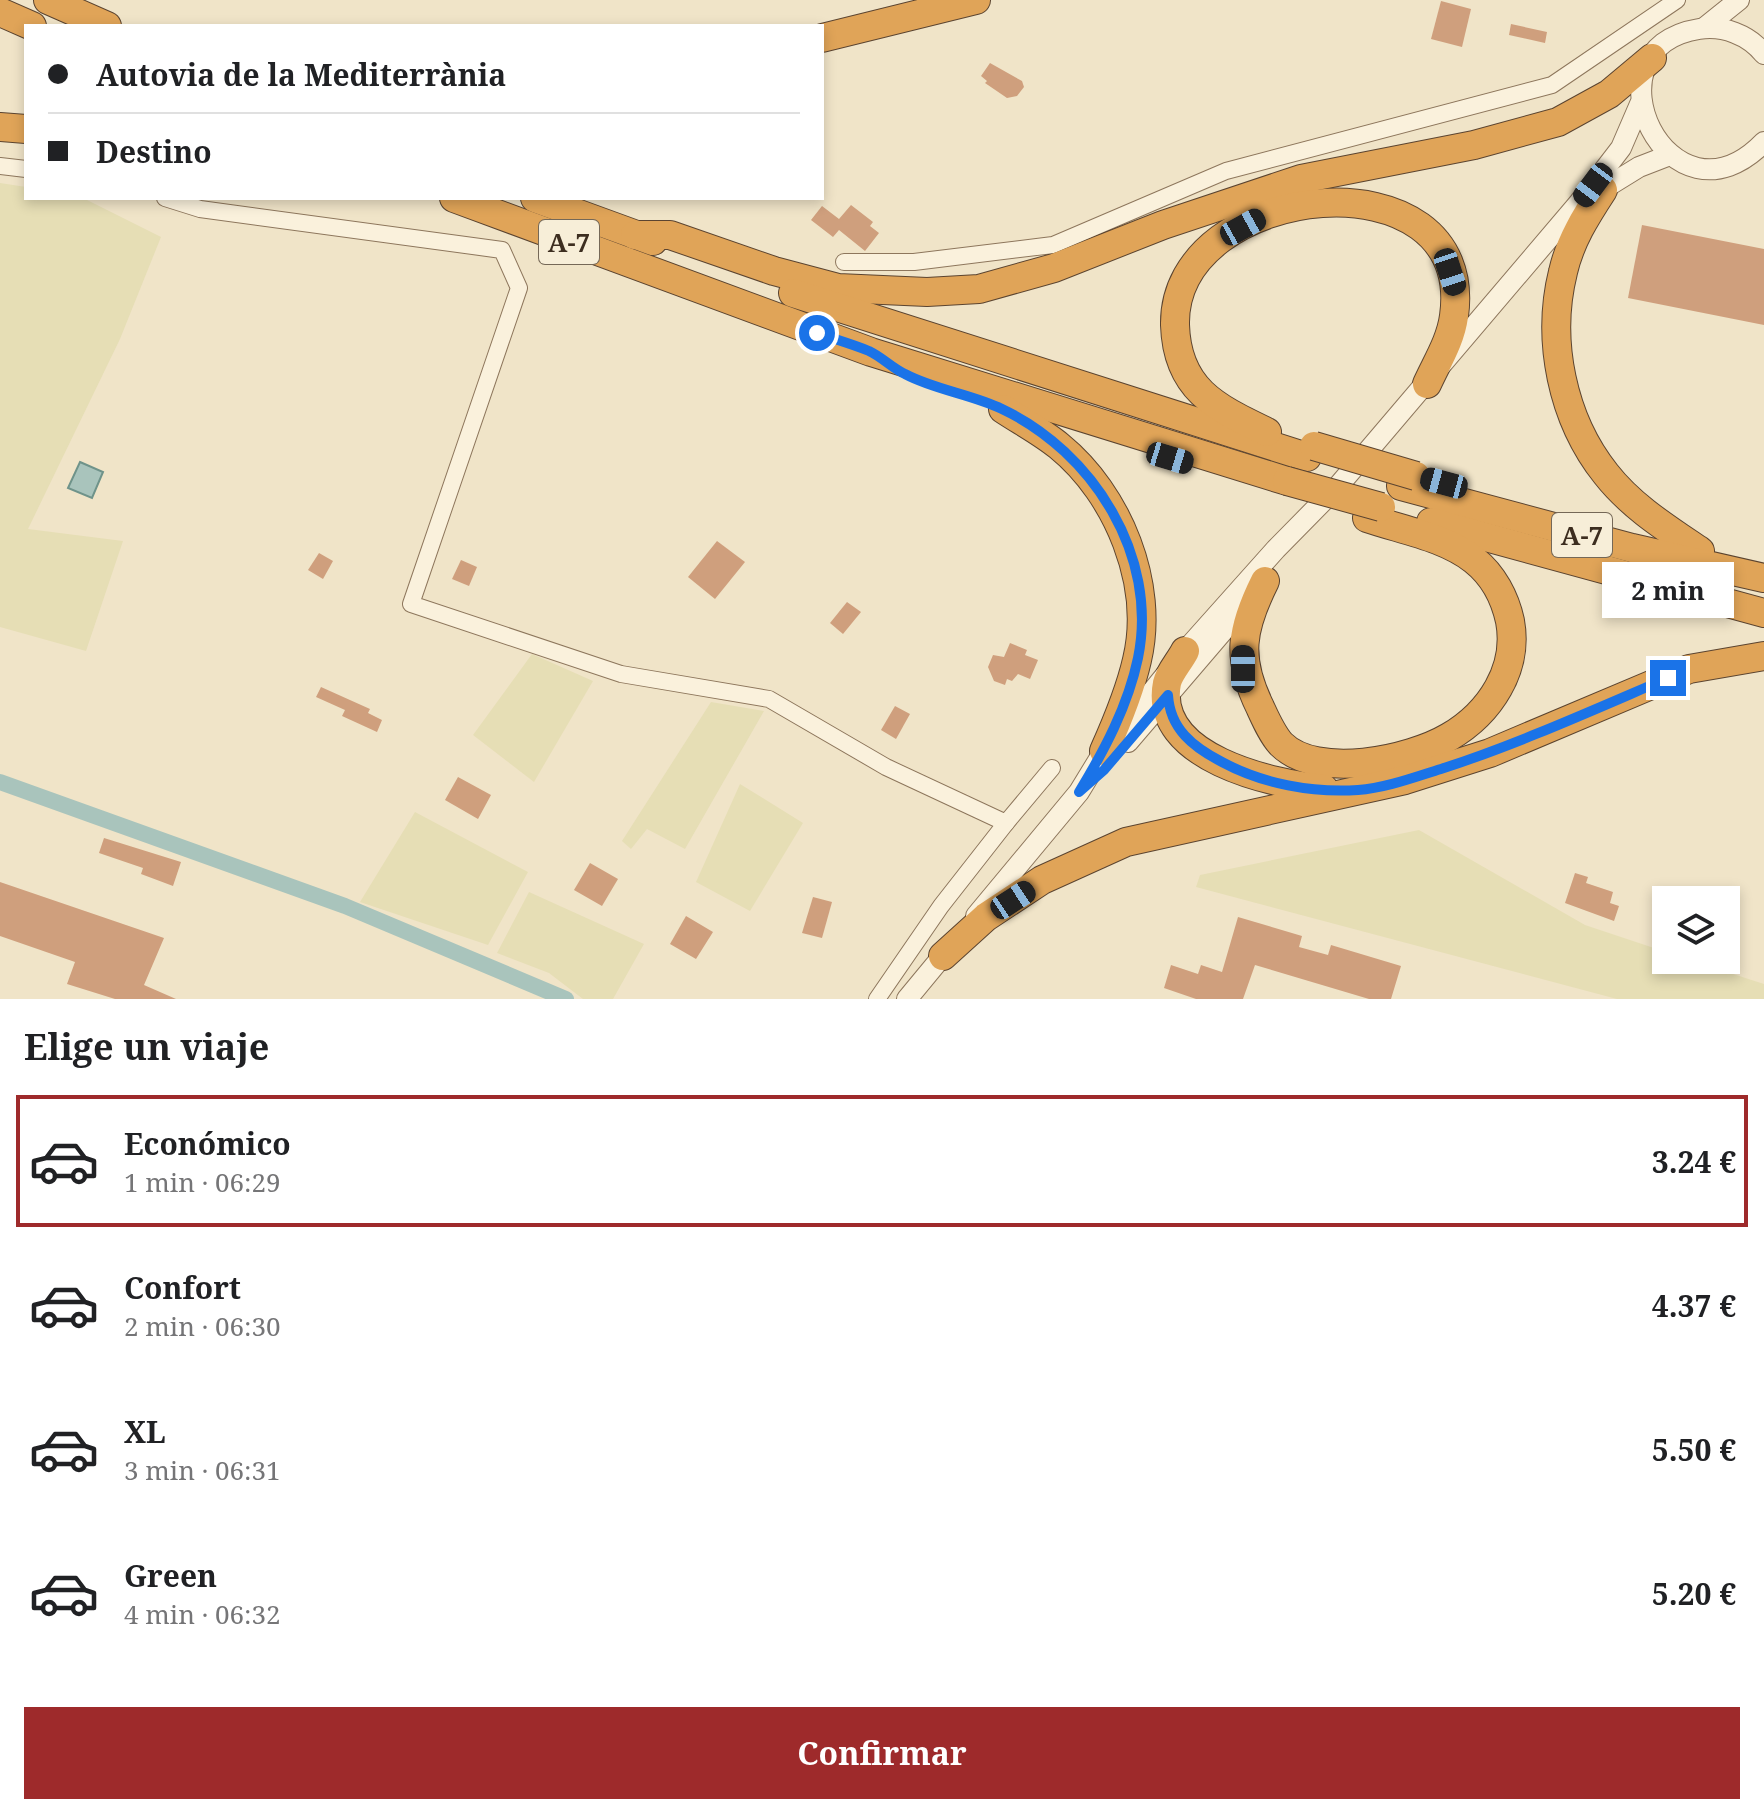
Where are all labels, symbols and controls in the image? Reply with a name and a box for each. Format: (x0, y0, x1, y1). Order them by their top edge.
text: Autovia de la Mediterrània (96, 54, 506, 95)
text: Destino (96, 131, 212, 172)
car (1569, 159, 1617, 211)
car (1216, 205, 1270, 249)
road number: A-7 (539, 220, 599, 264)
car (1431, 245, 1469, 299)
route start (799, 315, 835, 351)
car (1144, 440, 1196, 476)
car (1418, 465, 1470, 501)
road number: A-7 (1552, 513, 1612, 557)
callout: 2 min (1602, 562, 1734, 618)
text: 2 min (1631, 572, 1705, 608)
car (1231, 645, 1255, 693)
route end (1650, 660, 1686, 696)
car (986, 877, 1040, 923)
map controls (1652, 886, 1740, 974)
button: layers (1652, 886, 1740, 974)
text: Elige un viaje (24, 1022, 269, 1071)
text: Económico (124, 1123, 291, 1164)
icon: car (28, 1125, 100, 1197)
text: 3.24 € (1652, 1141, 1736, 1182)
text: 1 min · 06:29 (124, 1164, 281, 1200)
text: Confort (124, 1267, 241, 1308)
icon: car (28, 1269, 100, 1341)
text: 4.37 € (1652, 1285, 1736, 1326)
text: 2 min · 06:30 (124, 1308, 281, 1344)
text: XL (124, 1411, 166, 1452)
icon: car (28, 1413, 100, 1485)
text: 5.50 € (1652, 1429, 1736, 1470)
text: 3 min · 06:31 (124, 1452, 281, 1488)
text: Green (124, 1555, 217, 1596)
icon: car (28, 1557, 100, 1629)
text: 5.20 € (1652, 1573, 1736, 1614)
text: 4 min · 06:32 (124, 1596, 281, 1632)
button: Confirmar (24, 1707, 1740, 1799)

